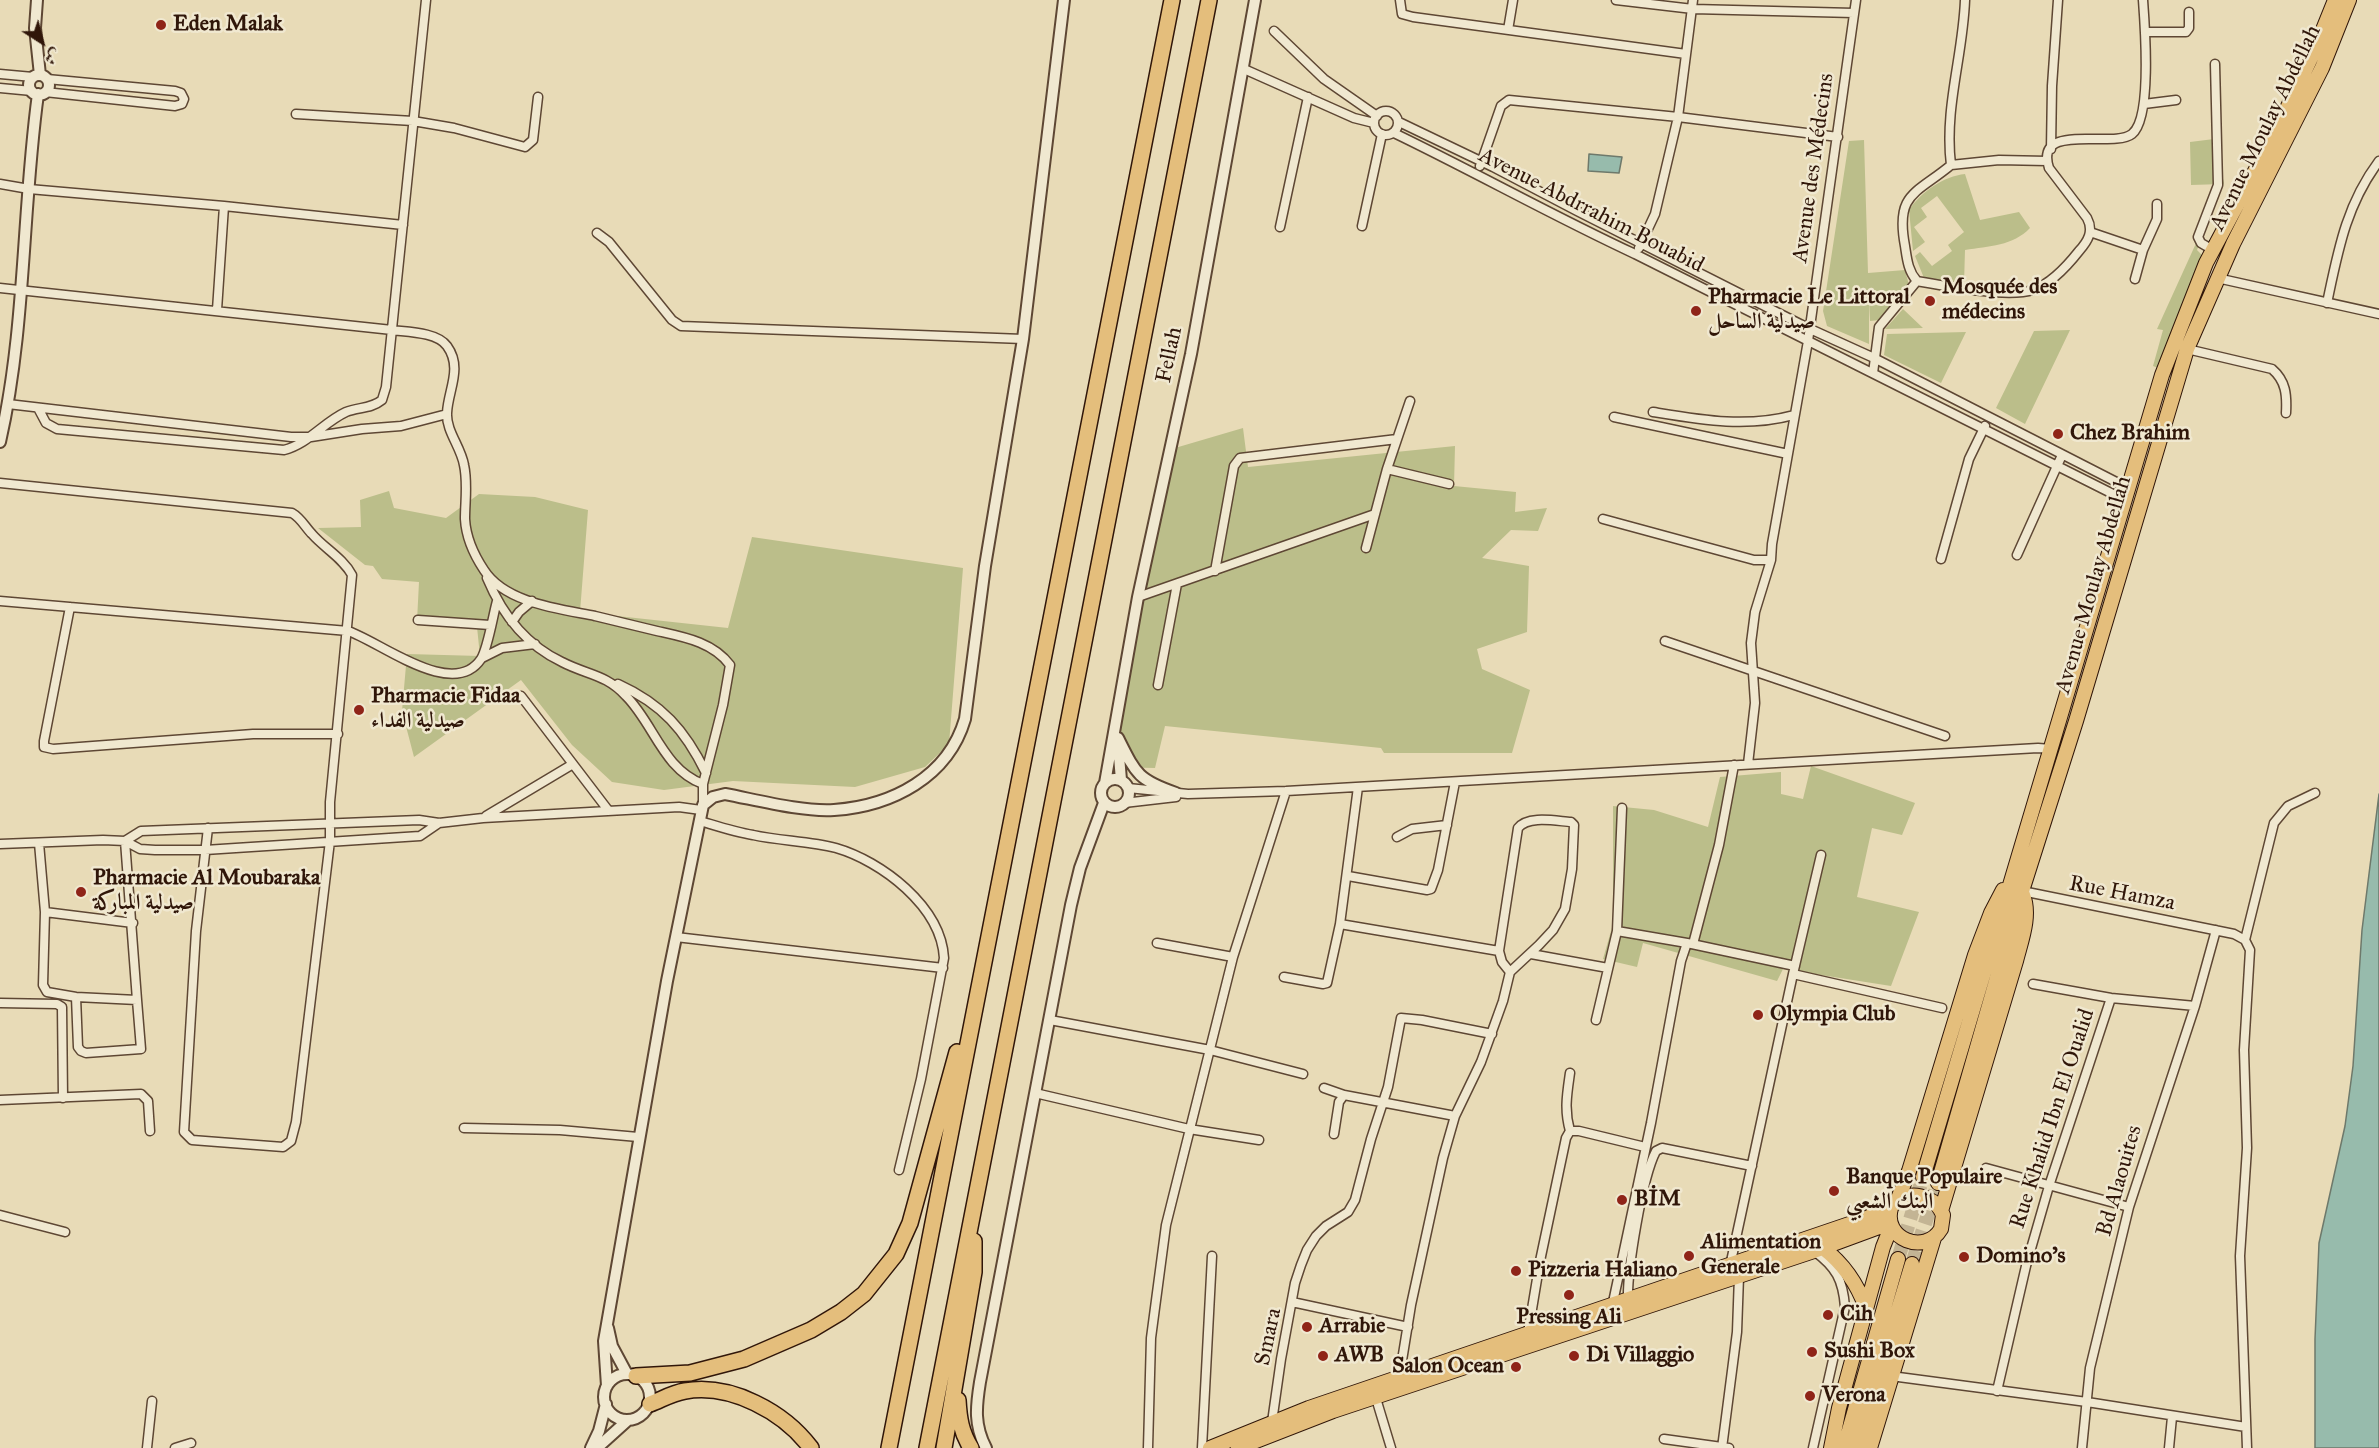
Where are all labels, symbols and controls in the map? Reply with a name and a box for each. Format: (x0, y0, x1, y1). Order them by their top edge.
north arrow (12, 12, 72, 72)
place label: Eden Malak (173, 12, 283, 38)
marker: Eden Malak (154, 18, 168, 32)
street label: Avenue Moulay Abdellah (2205, 21, 2327, 235)
text: ش (41, 45, 65, 69)
street label: Avenue des Médecins (1788, 72, 1840, 264)
street label: Avenue Abdrrahim Bouabid (1474, 143, 1708, 279)
place label: Mosquée des médecins (1942, 275, 2057, 326)
place label: Pharmacie Le Littoral صيدلية الساحل (1708, 285, 1910, 336)
marker: Mosquée des médecins (1923, 294, 1937, 308)
marker: Pharmacie Le Littoral صيدلية الساحل (1689, 304, 1703, 318)
street label: Fellah (1151, 325, 1189, 385)
place label: Chez Brahim (2070, 421, 2190, 447)
marker: Chez Brahim (2051, 427, 2065, 441)
street label: Avenue Moulay Abdellah (2050, 473, 2138, 697)
place label: Pharmacie Fidaa صيدلية الفداء (371, 684, 520, 736)
marker: Pharmacie Fidaa صيدلية الفداء (352, 703, 366, 717)
place label: Pharmacie Al Moubaraka صيدلية المباركة (93, 866, 320, 918)
street label: Rue Hamza (2067, 871, 2177, 917)
marker: Pharmacie Al Moubaraka صيدلية المباركة (74, 885, 88, 899)
place label: Olympia Club (1770, 1002, 1895, 1028)
street label: Rue Khalid Ibn El Oualid (2005, 1006, 2101, 1232)
marker: Olympia Club (1751, 1008, 1765, 1022)
street label: Bd Alaouites (2092, 1122, 2148, 1240)
place label: Banque Populaire البنك الشعبي (1846, 1165, 2002, 1216)
marker: Banque Populaire البنك الشعبي (1827, 1184, 1841, 1198)
place label: BİM (1634, 1187, 1681, 1213)
marker: BİM (1615, 1193, 1629, 1207)
place label: Alimentation Generale (1701, 1230, 1821, 1282)
place label: Domino's (1976, 1244, 2066, 1270)
marker: Alimentation Generale (1682, 1249, 1696, 1263)
marker: Domino's (1957, 1250, 1971, 1264)
place label: Pizzeria Haliano (1528, 1258, 1677, 1284)
marker: Pizzeria Haliano (1509, 1264, 1523, 1278)
marker: Pressing Ali (1562, 1288, 1576, 1302)
place label: Cih (1840, 1302, 1873, 1328)
place label: Pressing Ali (1516, 1305, 1622, 1331)
street label: Smara (1250, 1306, 1288, 1368)
marker: Cih (1821, 1308, 1835, 1322)
place label: Arrabie (1319, 1314, 1385, 1340)
marker: Arrabie (1300, 1320, 1314, 1334)
place label: Sushi Box (1824, 1339, 1915, 1365)
place label: AWB (1335, 1343, 1384, 1369)
place label: Di Villaggio (1586, 1343, 1694, 1369)
marker: Sushi Box (1805, 1345, 1819, 1359)
marker: AWB (1316, 1349, 1330, 1363)
marker: Di Villaggio (1567, 1349, 1581, 1363)
place label: Salon Ocean (1392, 1354, 1504, 1380)
marker: Salon Ocean (1509, 1360, 1523, 1374)
place label: Verona (1822, 1383, 1885, 1409)
marker: Verona (1803, 1389, 1817, 1403)

